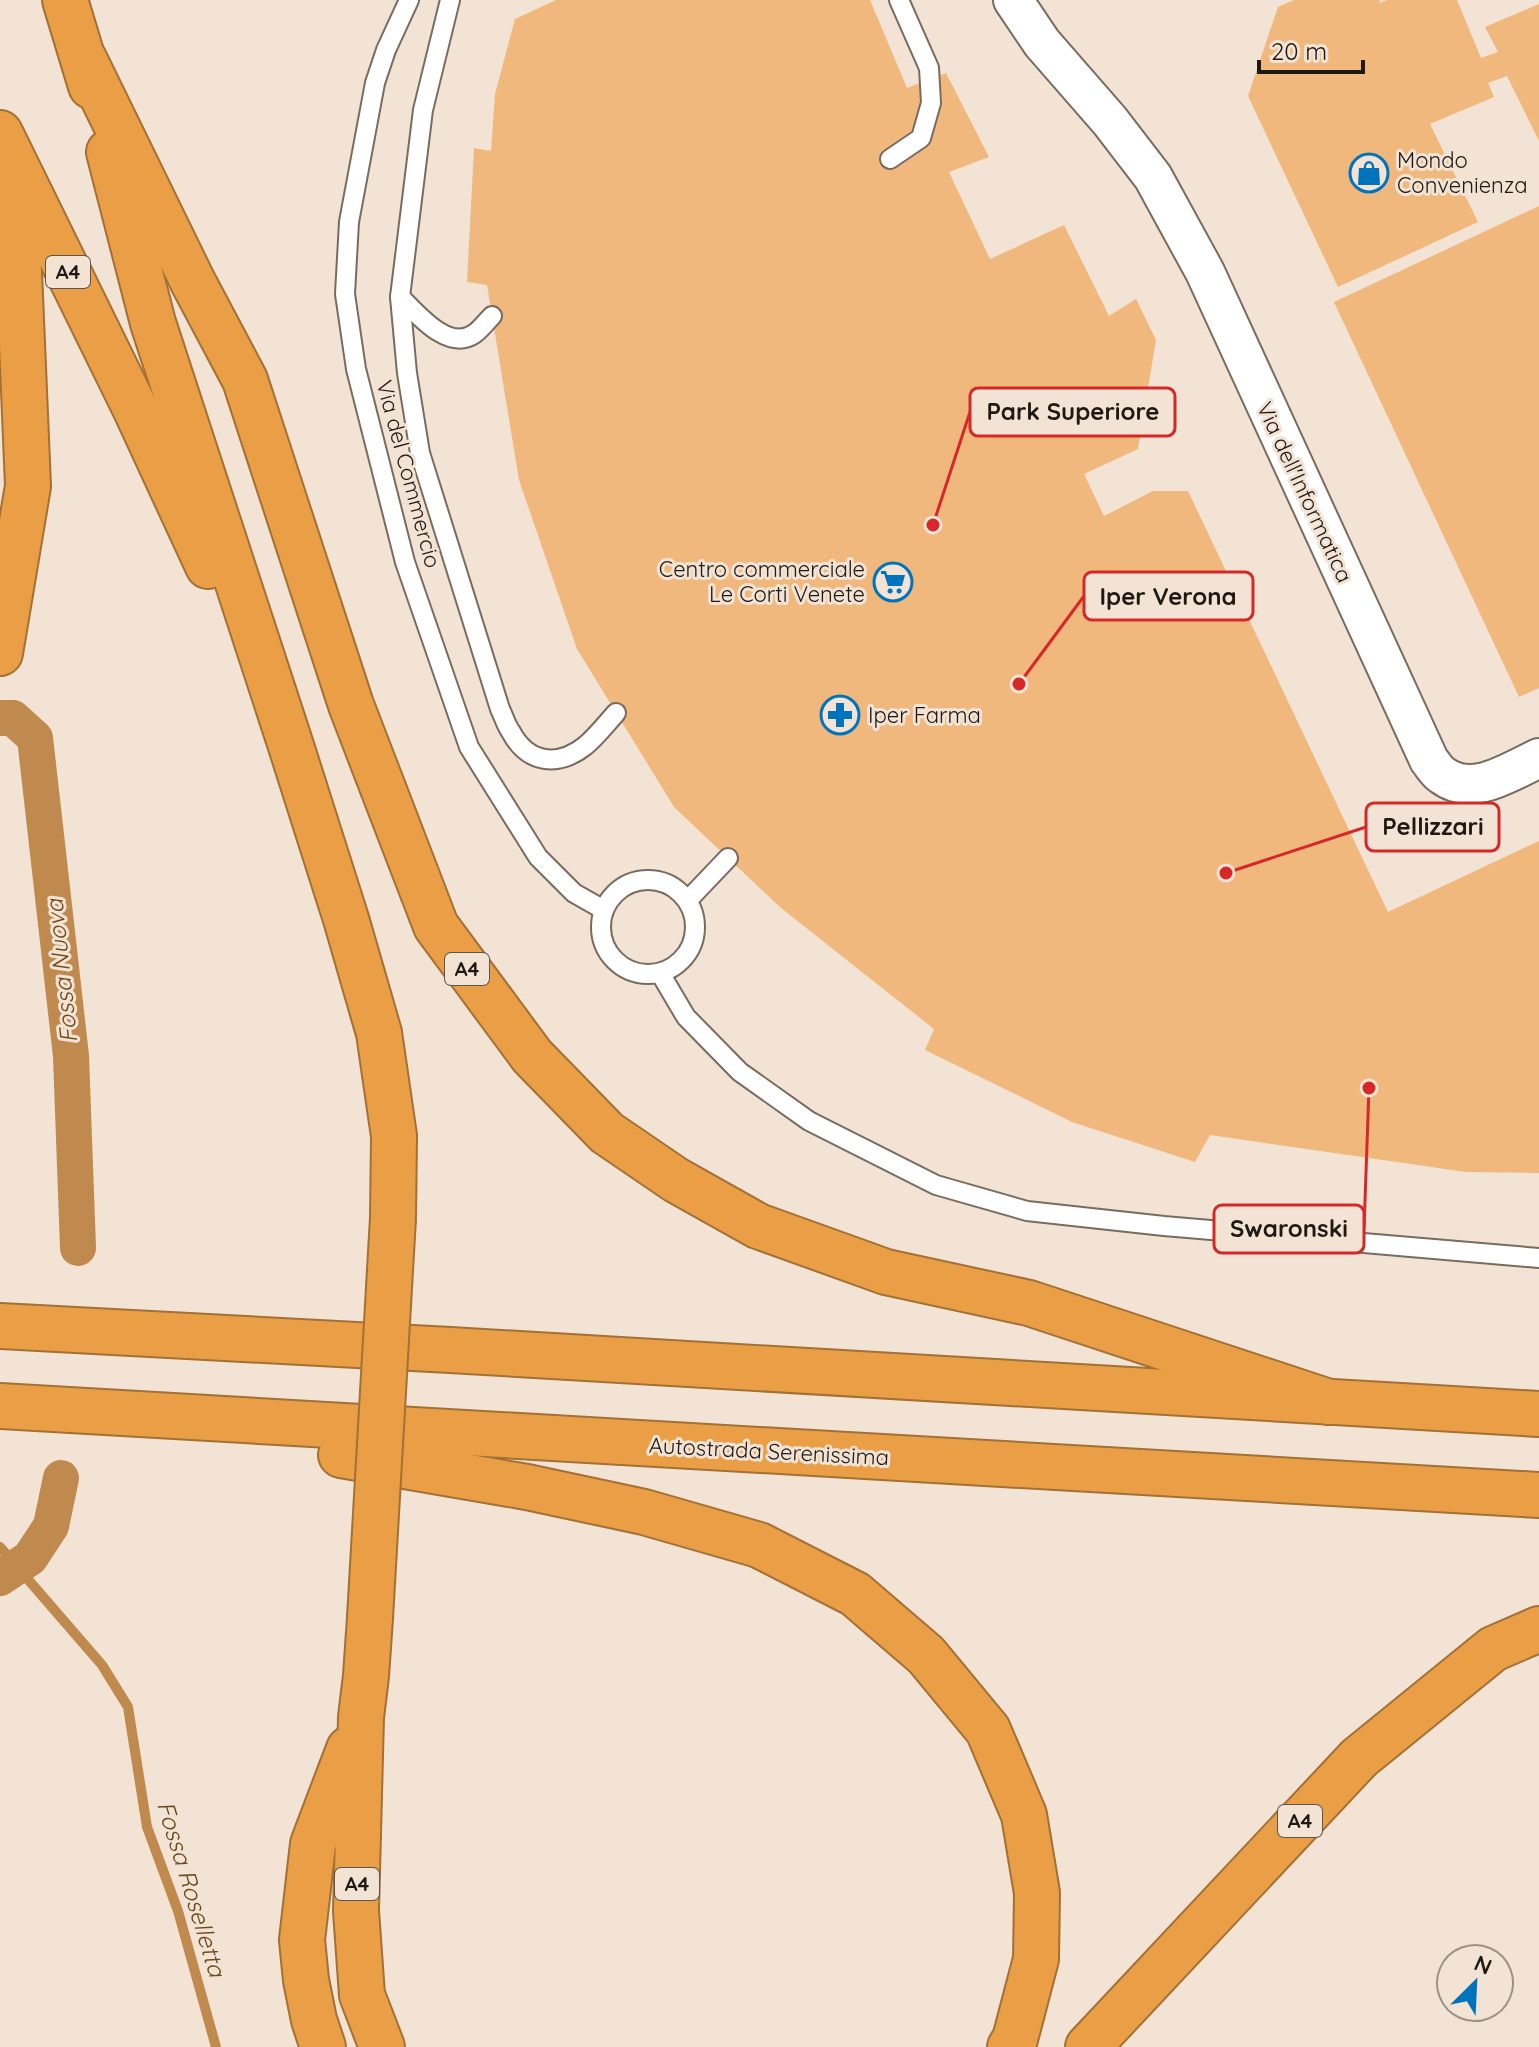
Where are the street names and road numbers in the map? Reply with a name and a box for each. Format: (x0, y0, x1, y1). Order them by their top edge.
road number: A4 (46, 256, 90, 288)
street label: Via del Commercio (370, 377, 448, 571)
street label: Via dell'Informatica (1251, 397, 1359, 587)
road number: A4 (445, 953, 489, 985)
street label: Autostrada Serenissima (648, 1431, 890, 1471)
road number: A4 (1278, 1805, 1322, 1837)
road number: A4 (335, 1868, 379, 1900)

